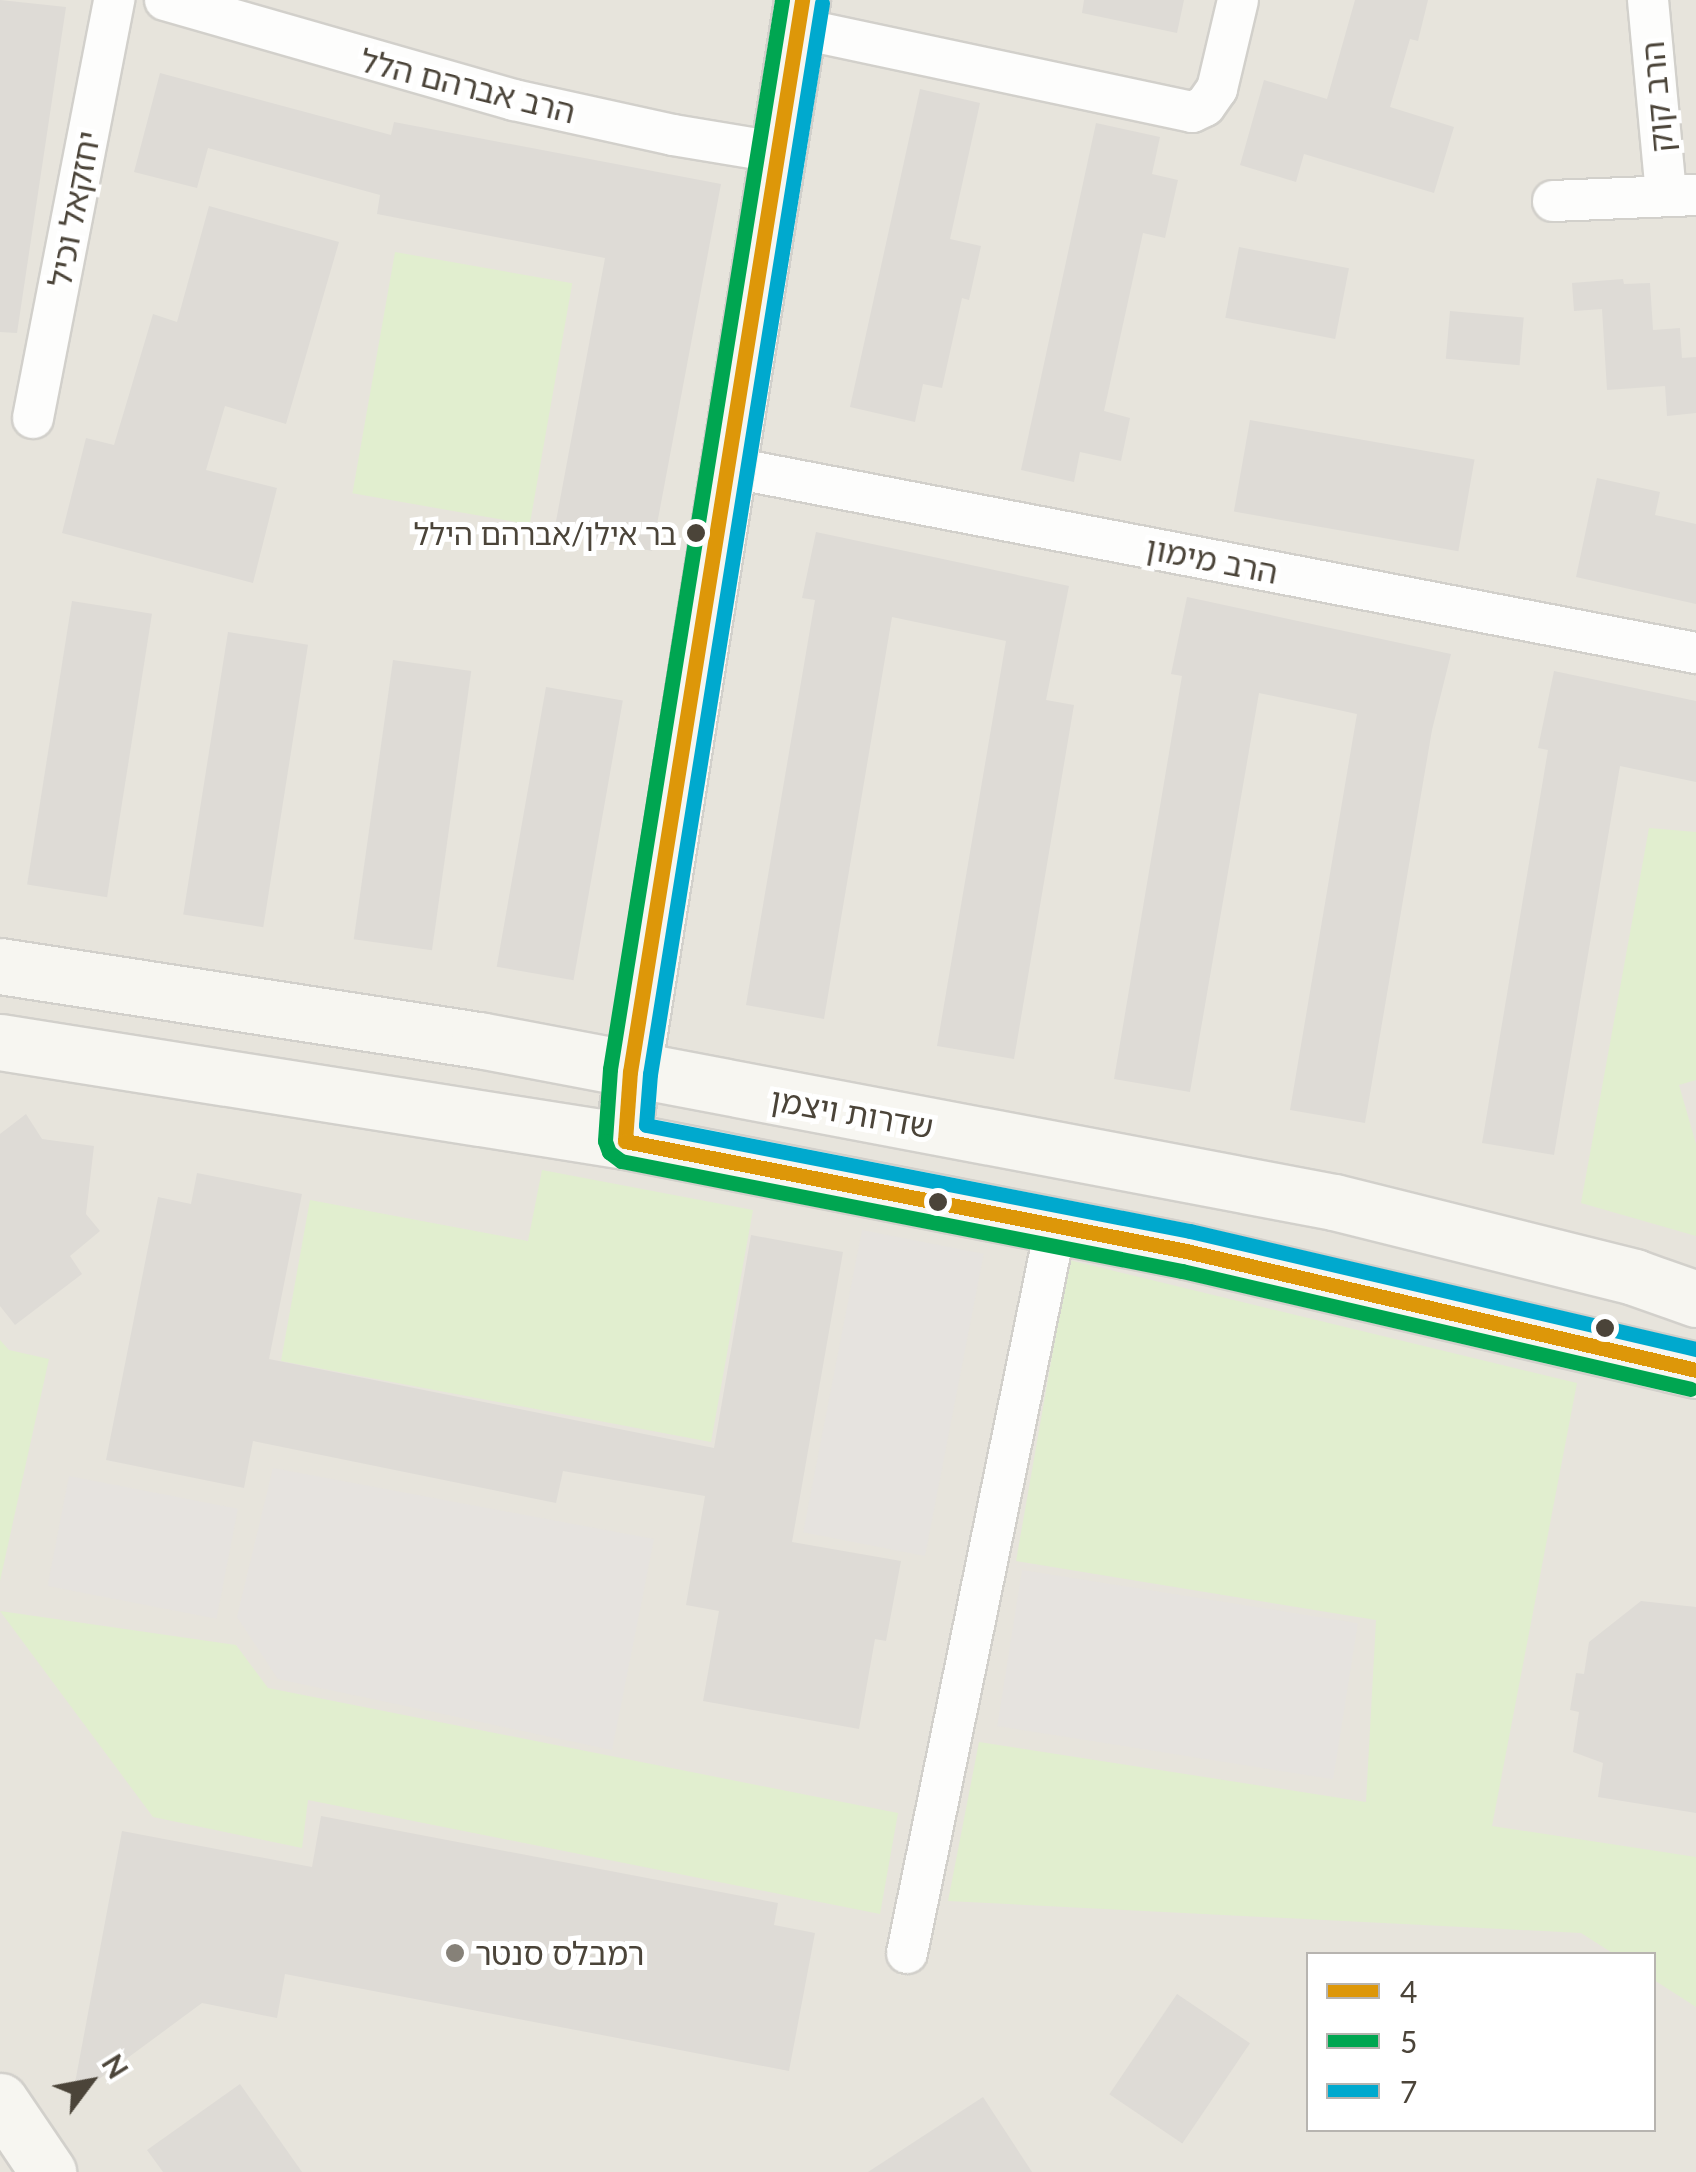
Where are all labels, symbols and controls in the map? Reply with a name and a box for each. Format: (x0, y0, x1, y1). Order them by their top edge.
street label: הרב קוק (1633, 40, 1681, 154)
street label: הרב אברהם הלל (357, 41, 579, 131)
street label: יחזקאל וכיל (40, 128, 108, 290)
place label: בר אילן/אברהם הילל (414, 515, 677, 551)
marker: בר אילן/אברהם הילל (686, 523, 706, 543)
street label: הרב מימון (1143, 528, 1281, 592)
street label: שדרות ויצמן (768, 1080, 936, 1146)
unlabelled marker (928, 1192, 948, 1212)
unlabelled marker (1595, 1318, 1615, 1338)
place label: רמבלס סנטר (475, 1934, 645, 1972)
marker: רמבלס סנטר (444, 1942, 466, 1964)
legend (1306, 1952, 1656, 2132)
text: 4 (1400, 1973, 1417, 2009)
text: 5 (1400, 2023, 1417, 2059)
north arrow (40, 2032, 140, 2132)
text: N (95, 2048, 136, 2084)
text: 7 (1400, 2073, 1417, 2109)

